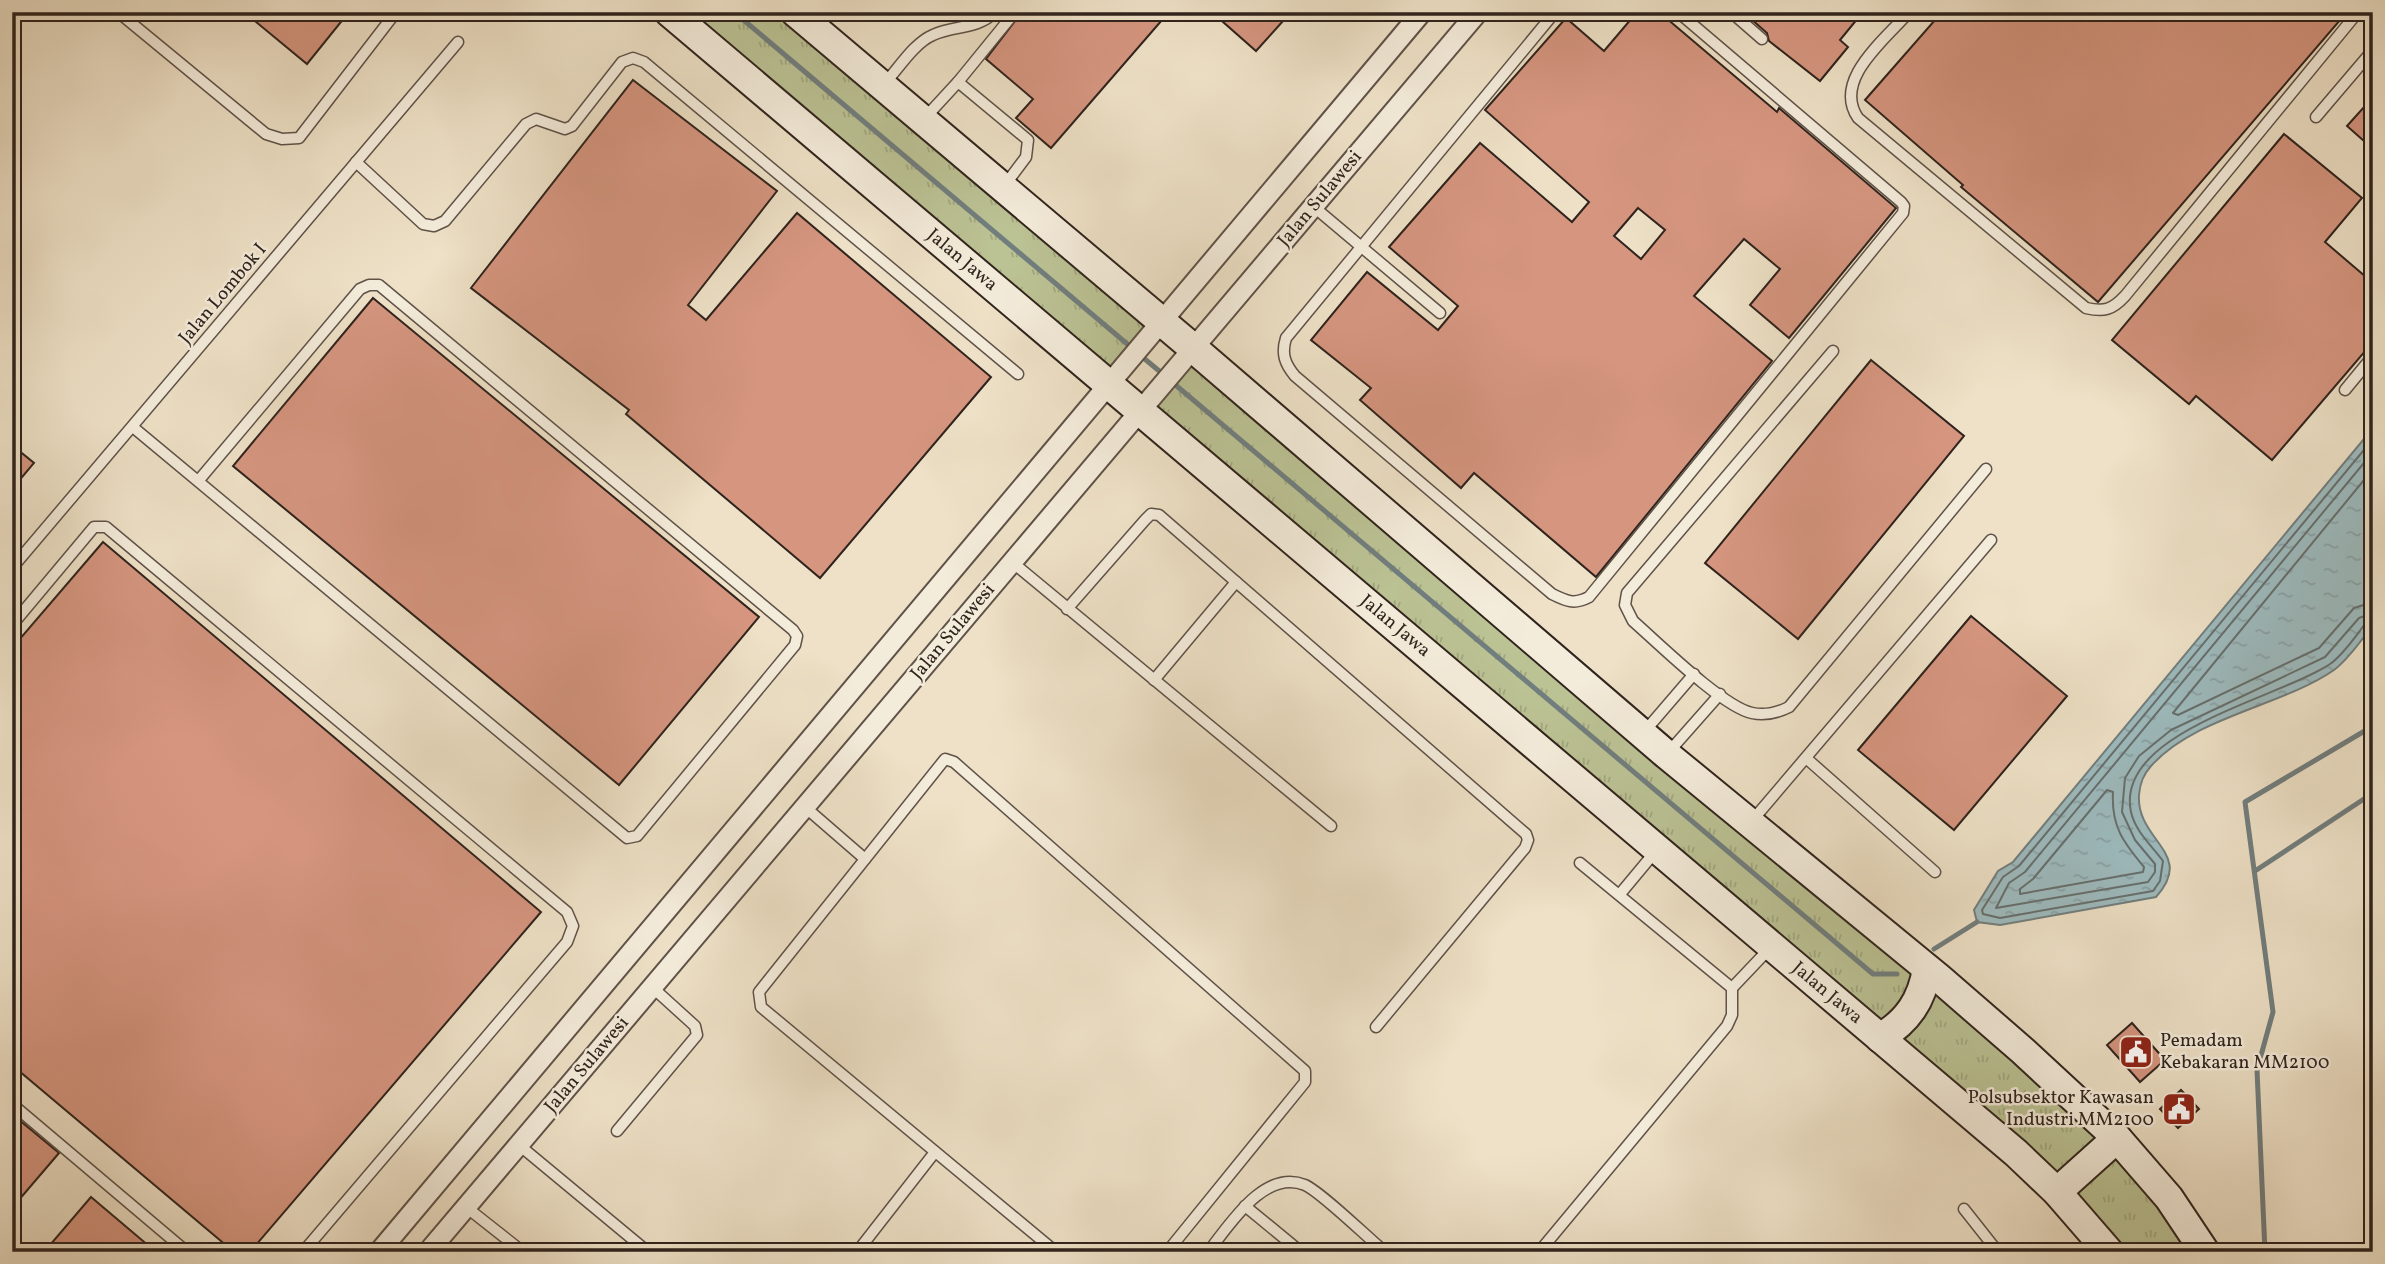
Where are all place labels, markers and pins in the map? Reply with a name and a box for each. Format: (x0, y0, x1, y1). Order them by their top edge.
place label: Pemadam Kebakaran MM2100 (2160, 1028, 2330, 1076)
public building icon: Pemadam Kebakaran MM2100 (2117, 1033, 2155, 1071)
place label: Polsubsektor Kawasan Industri MM2100 (1968, 1085, 2154, 1133)
public building icon: Polsubsektor Kawasan Industri MM2100 (2160, 1090, 2198, 1128)

